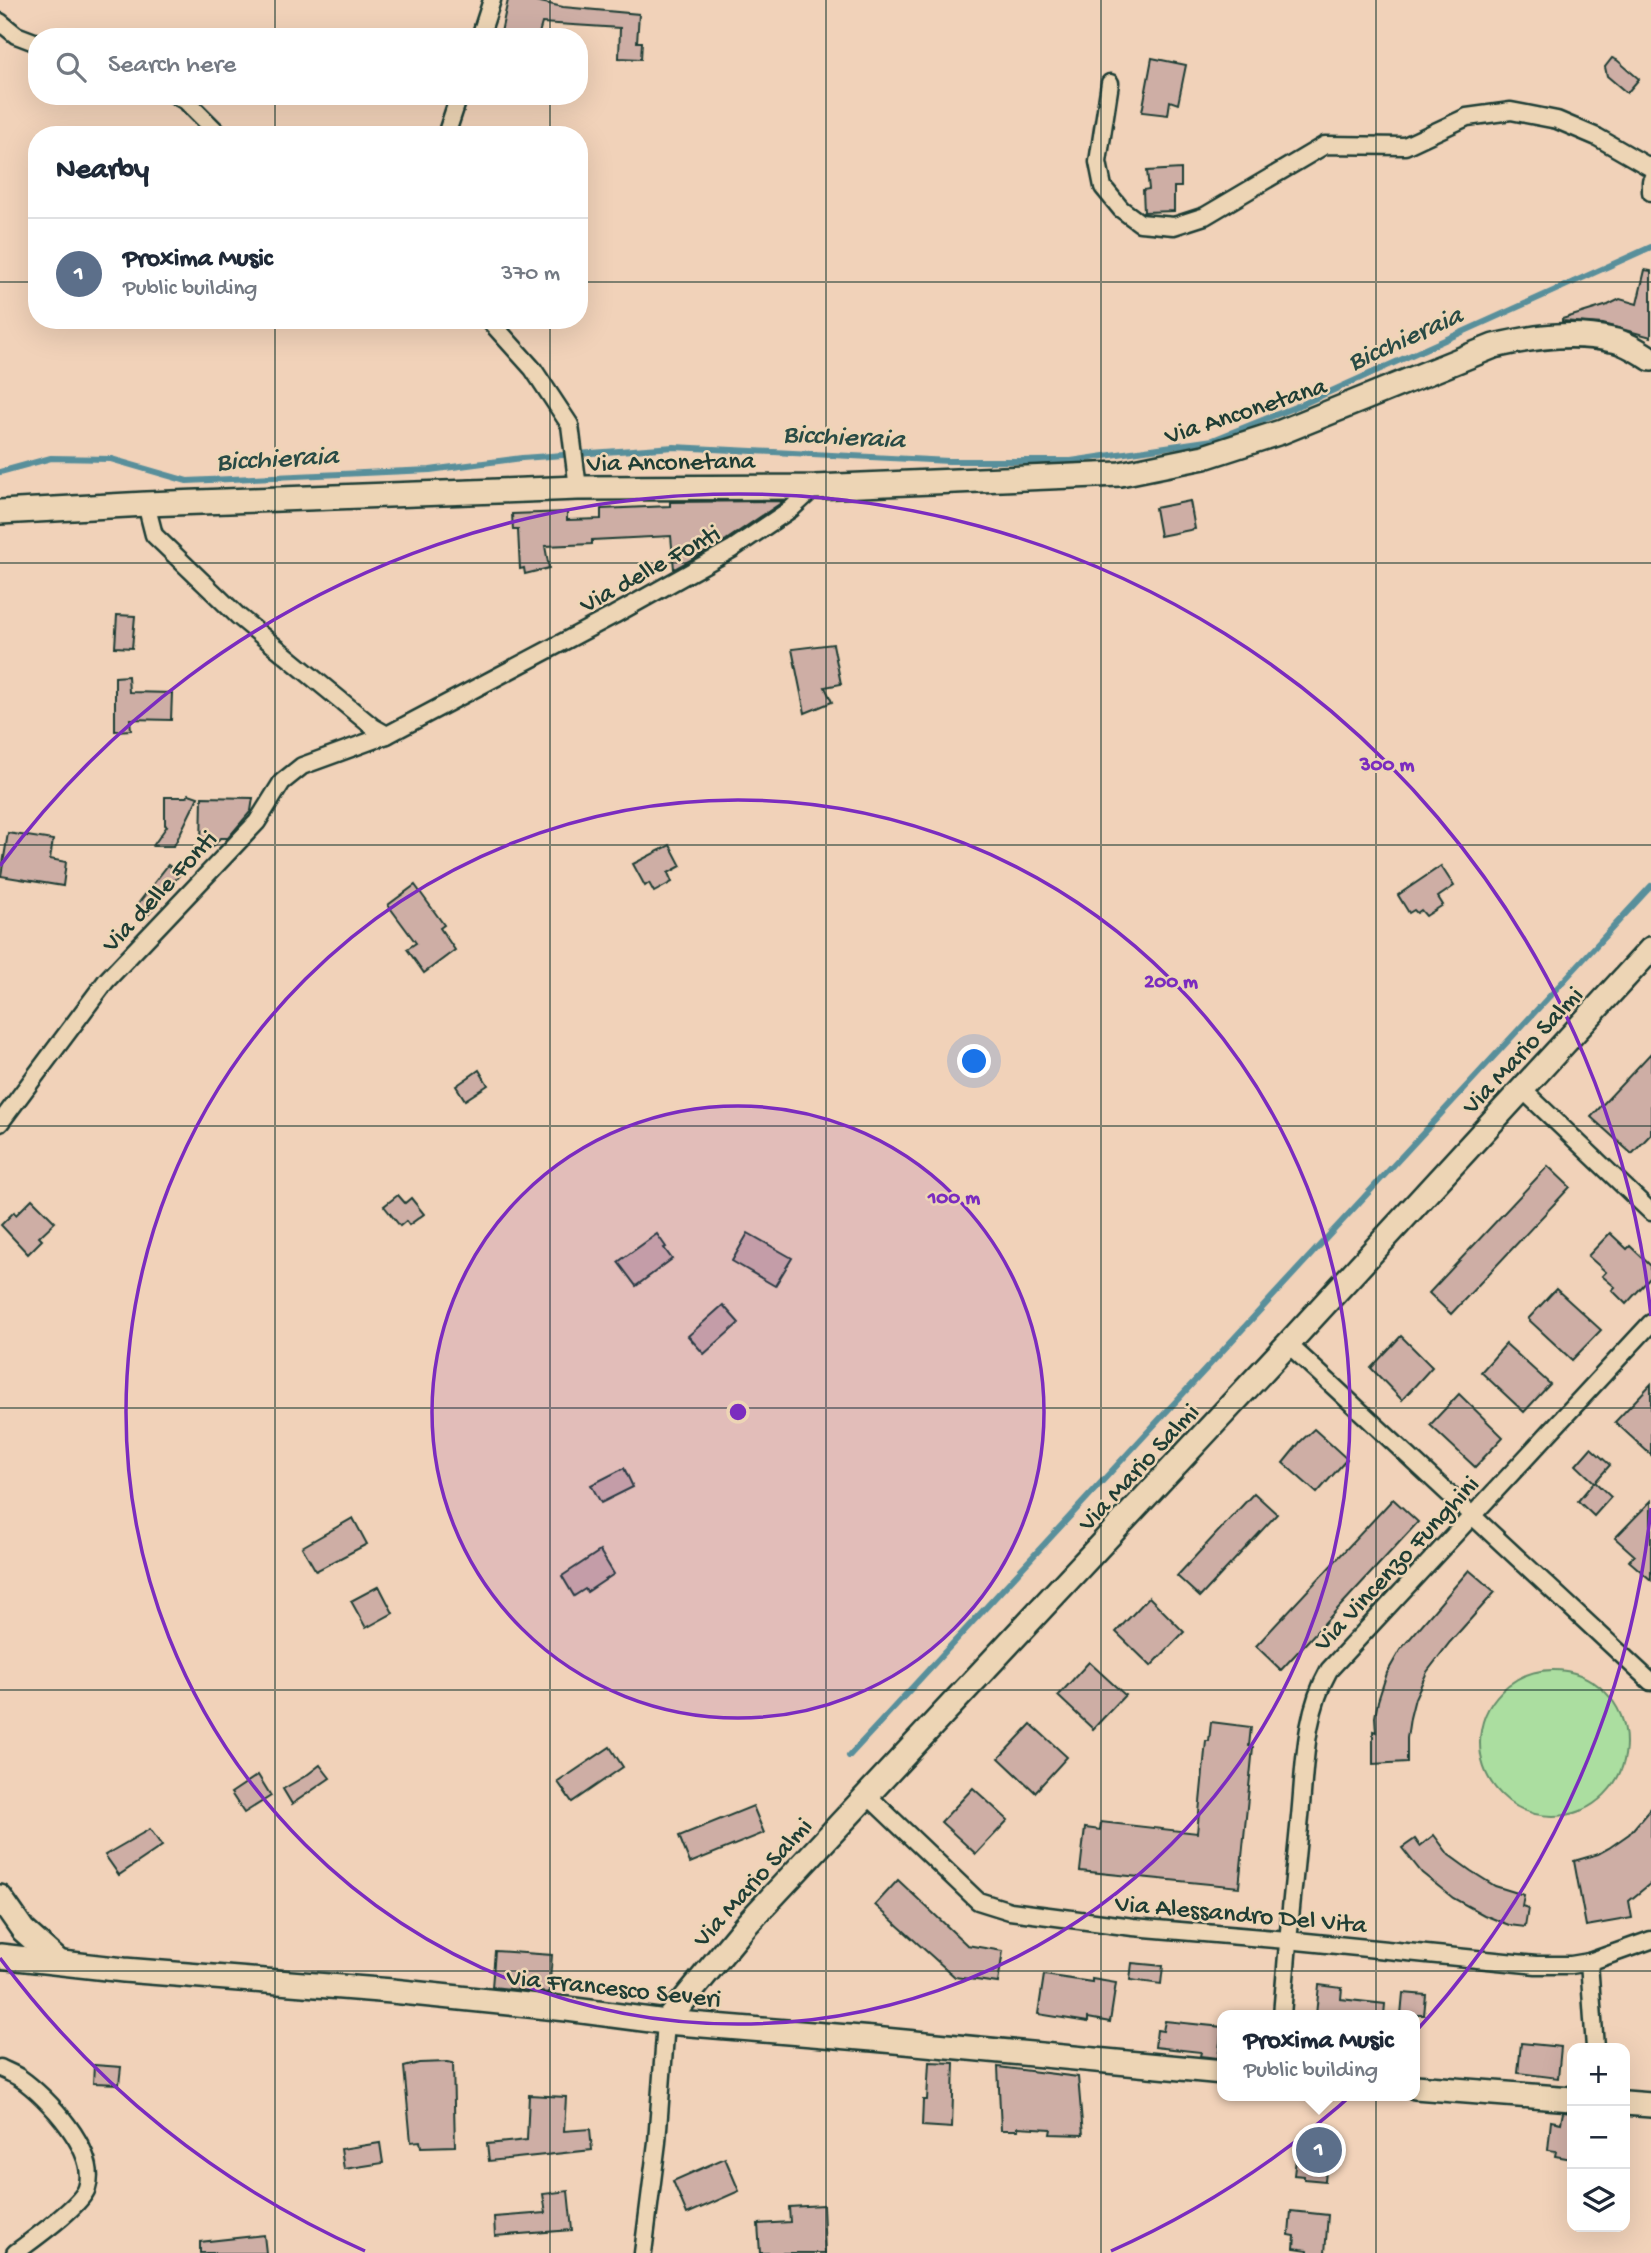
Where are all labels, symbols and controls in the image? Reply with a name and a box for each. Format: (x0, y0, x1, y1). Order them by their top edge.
search box (28, 28, 588, 105)
icon: search (52, 48, 90, 86)
text: Search here (108, 51, 236, 82)
text: Nearby (56, 154, 149, 189)
text: Proxima Music (123, 245, 273, 276)
text: 1 (74, 261, 84, 288)
text: 370 m (501, 261, 560, 288)
text: Public building (123, 276, 257, 303)
water label: Bicchieraia (1343, 300, 1470, 380)
street label: Via Anconetana (1161, 372, 1333, 454)
water label: Bicchieraia (782, 419, 907, 458)
water label: Bicchieraia (215, 441, 340, 480)
street label: Via Anconetana (586, 448, 757, 481)
street label: Via delle Fonti (575, 520, 727, 623)
text: 300 m (1359, 754, 1414, 779)
street label: Via delle Fonti (96, 826, 226, 961)
text: 200 m (1144, 971, 1198, 996)
street label: Via Mario Salmi (1456, 982, 1592, 1123)
your location (957, 1044, 991, 1078)
text: 100 m (927, 1187, 980, 1212)
street label: Via Mario Salmi (1072, 1399, 1208, 1540)
centre of rings (726, 1400, 750, 1424)
street label: Via Vincenzo Funghini (1308, 1471, 1488, 1660)
street label: Via Mario Salmi (687, 1813, 821, 1956)
street label: Via Alessandro Del Vita (1112, 1890, 1369, 1943)
street label: Via Francesco Severi (504, 1964, 722, 2017)
popup (1217, 2010, 1420, 2101)
text: Proxima Music (1244, 2027, 1393, 2058)
map controls (1567, 2043, 1630, 2232)
button: + (1567, 2043, 1630, 2106)
text: Public building (1244, 2058, 1378, 2085)
button: − (1567, 2106, 1630, 2169)
pin: 1 (1296, 2124, 1342, 2176)
button: layers (1567, 2169, 1630, 2232)

